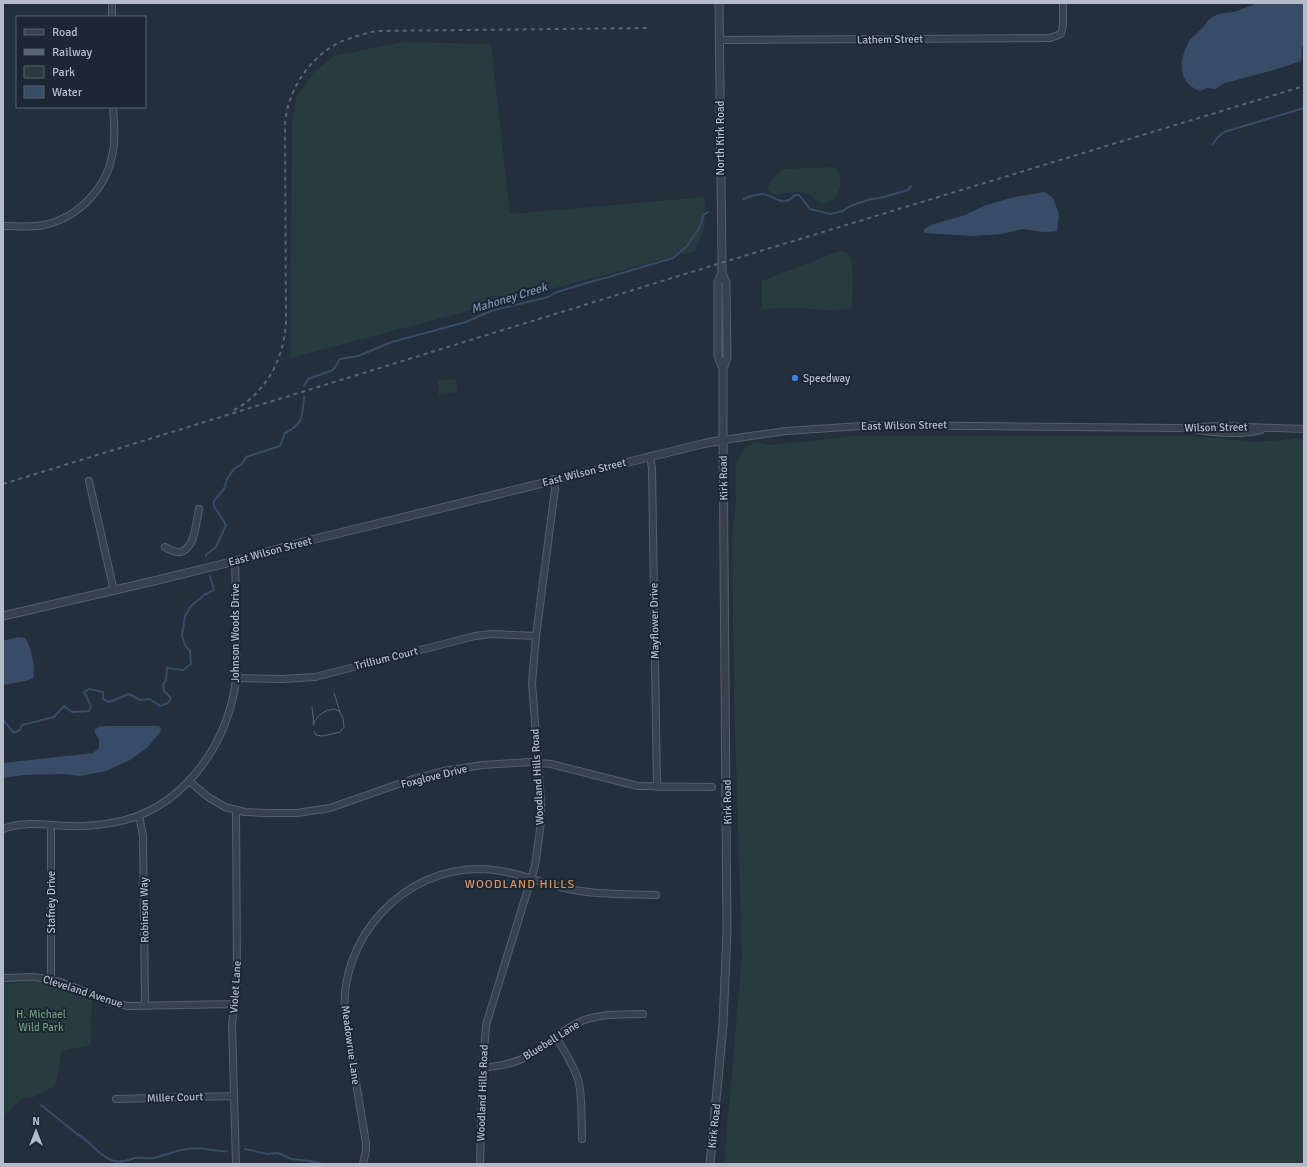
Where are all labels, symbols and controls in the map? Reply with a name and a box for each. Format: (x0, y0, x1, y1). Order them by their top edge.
legend (16, 16, 146, 108)
text: Road (52, 25, 78, 40)
street label: Lathem Street (857, 32, 923, 47)
text: Railway (52, 45, 92, 60)
text: Park (52, 65, 75, 80)
text: Water (52, 85, 83, 100)
street label: North Kirk Road (714, 100, 727, 175)
water label: Mahoney Creek (469, 280, 550, 317)
place label: Speedway (803, 372, 851, 385)
marker: Speedway (790, 373, 800, 383)
street label: East Wilson Street (861, 418, 947, 433)
street label: Wilson Street (1184, 420, 1248, 435)
street label: Kirk Road (717, 455, 730, 501)
street label: East Wilson Street (541, 456, 628, 489)
street label: East Wilson Street (227, 534, 313, 569)
street label: Johnson Woods Drive (229, 583, 242, 683)
street label: Mayflower Drive (647, 583, 662, 659)
street label: Trillium Court (353, 644, 419, 673)
street label: Woodland Hills Road (528, 728, 547, 826)
street label: Foxglove Drive (400, 762, 469, 791)
street label: Kirk Road (721, 779, 734, 825)
street label: Stafney Drive (45, 871, 58, 933)
street label: Robinson Way (137, 876, 152, 943)
district label: WOODLAND HILLS (465, 877, 575, 892)
street label: Violet Lane (227, 960, 244, 1014)
street label: Cleveland Avenue (41, 972, 124, 1010)
street label: Meadowrue Lane (339, 1005, 363, 1086)
park label: H. Michael Wild Park (16, 1008, 66, 1034)
street label: Bluebell Lane (521, 1018, 582, 1063)
street label: Woodland Hills Road (474, 1044, 491, 1142)
street label: Miller Court (147, 1090, 204, 1105)
street label: Kirk Road (706, 1103, 723, 1149)
north arrow (16, 1111, 56, 1151)
text: N (32, 1115, 40, 1128)

